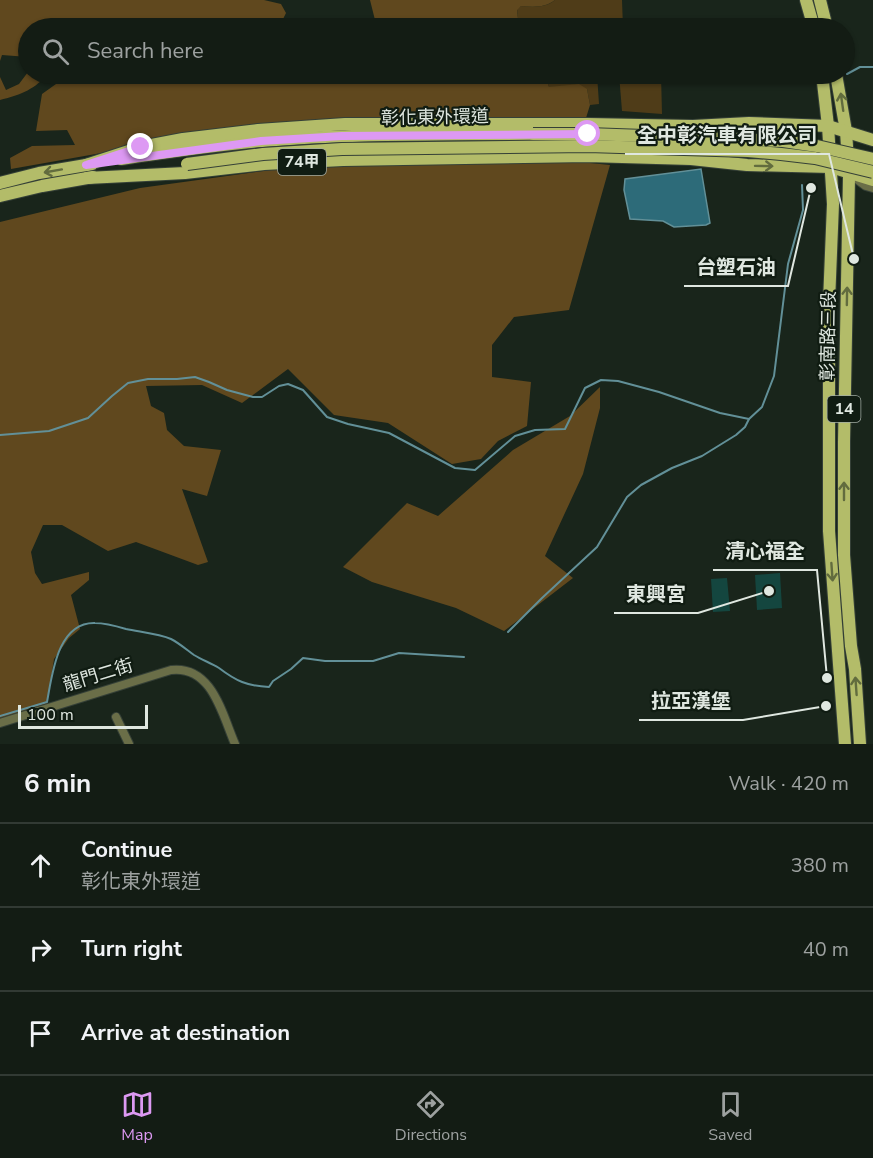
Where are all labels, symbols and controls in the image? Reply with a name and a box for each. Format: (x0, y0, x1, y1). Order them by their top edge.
search box (18, 18, 855, 84)
icon: search (39, 35, 72, 68)
text: Search here (87, 36, 204, 66)
one-way arrow (836, 92, 847, 112)
street label: 彰化東外環道 (381, 104, 489, 130)
callout: 全中彰汽車有限公司 (625, 116, 829, 154)
route start (574, 120, 600, 146)
text: 全中彰汽車有限公司 (637, 122, 817, 149)
route end (127, 133, 153, 159)
road number: 74甲 (278, 149, 326, 175)
one-way arrow (753, 160, 773, 171)
one-way arrow (44, 166, 64, 177)
callout: 台塑石油 (684, 248, 788, 286)
text: 台塑石油 (696, 254, 776, 281)
one-way arrow (841, 287, 853, 307)
street label: 彰南路三段 (815, 291, 841, 381)
road number: 14 (828, 396, 860, 422)
one-way arrow (838, 482, 850, 502)
callout: 清心福全 (713, 532, 817, 570)
text: 清心福全 (725, 538, 805, 565)
one-way arrow (827, 562, 838, 582)
callout: 東興宮 (614, 575, 698, 613)
text: 東興宮 (626, 581, 686, 608)
street label: 龍門二街 (60, 653, 136, 697)
one-way arrow (850, 676, 861, 696)
callout: 拉亞漢堡 (639, 682, 743, 720)
text: 拉亞漢堡 (651, 688, 731, 715)
scale bar (18, 702, 148, 730)
text: 100 m (27, 704, 74, 726)
text: 6 min (24, 766, 91, 801)
text: Walk · 420 m (729, 770, 849, 797)
text: Continue (81, 835, 172, 865)
icon: ahead (24, 849, 57, 882)
text: 380 m (791, 852, 849, 879)
text: 彰化東外環道 (81, 868, 201, 895)
icon: right (24, 933, 57, 966)
text: Turn right (81, 934, 182, 964)
text: 40 m (803, 936, 849, 963)
icon: arrive (24, 1017, 57, 1050)
text: Arrive at destination (81, 1018, 290, 1048)
tab: Map (121, 1088, 154, 1146)
tab: Directions (395, 1088, 467, 1146)
tab: Saved (708, 1088, 752, 1146)

